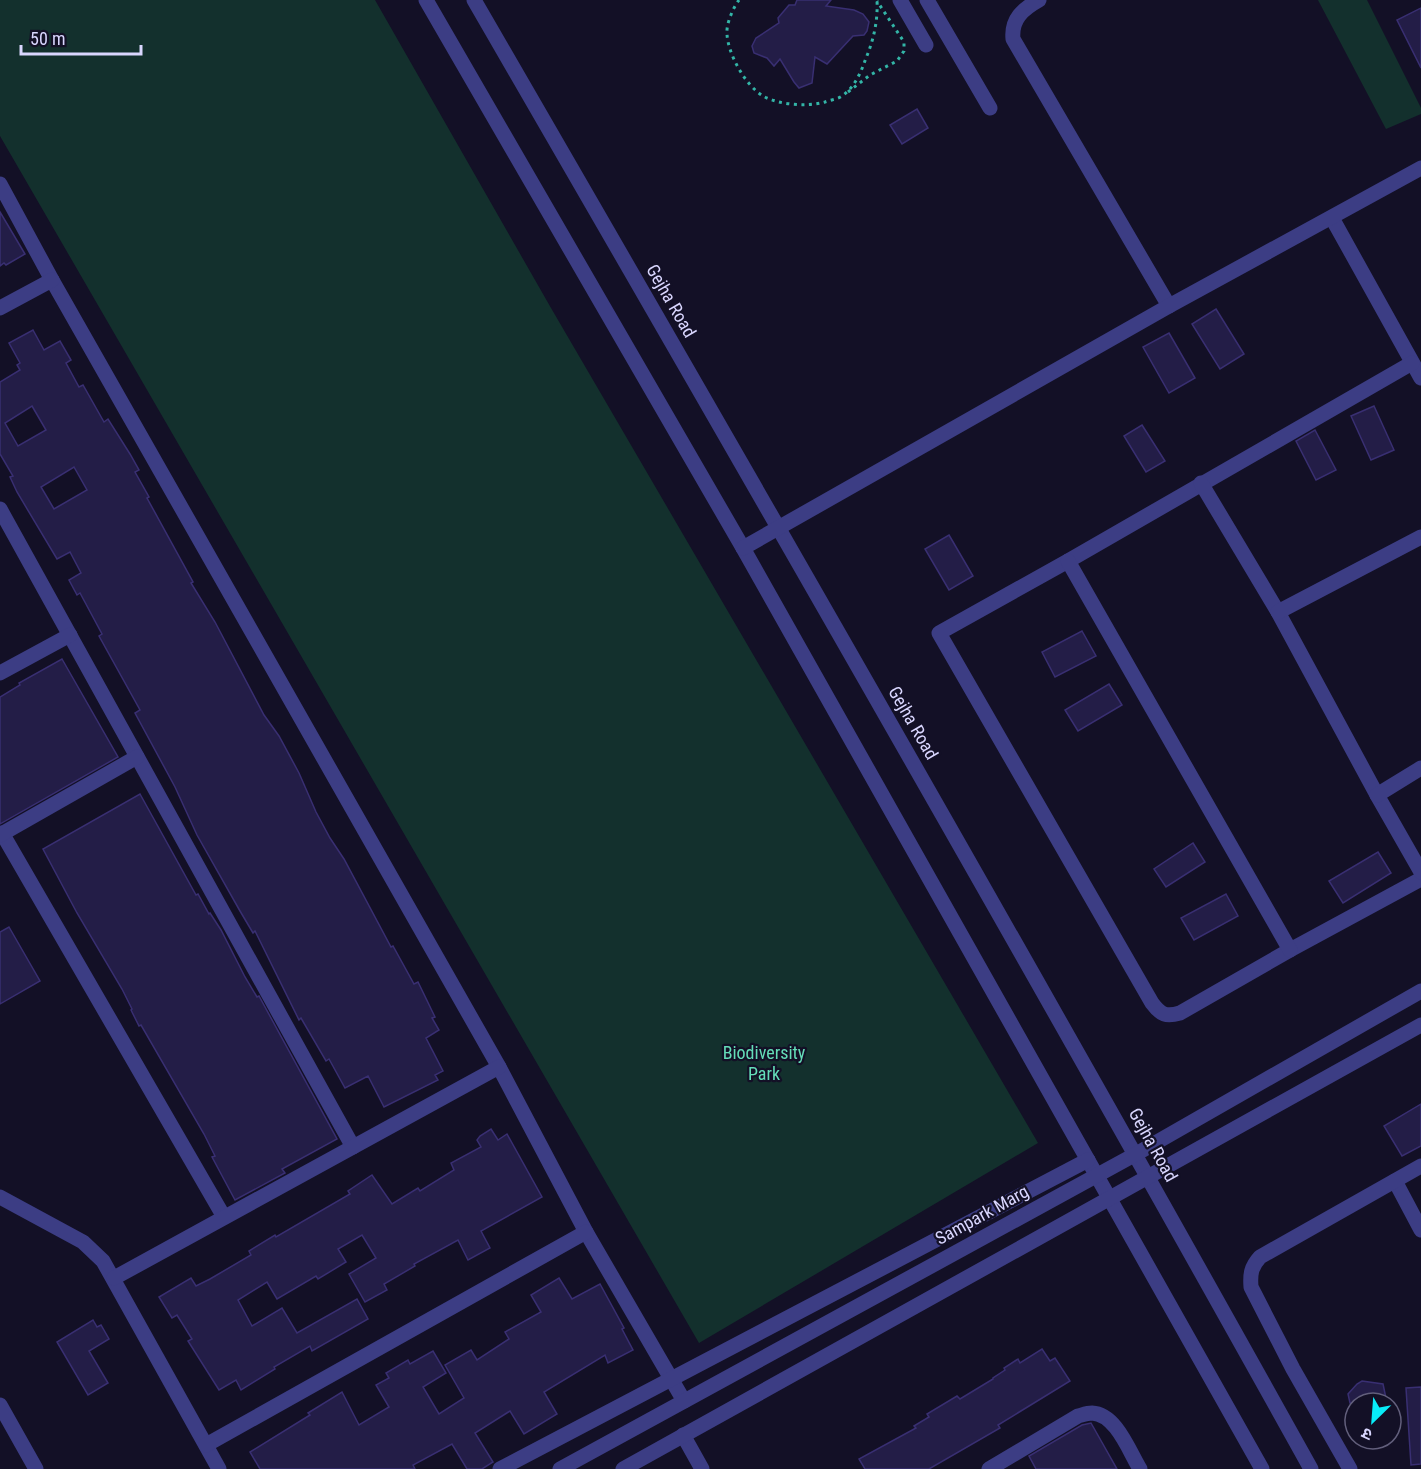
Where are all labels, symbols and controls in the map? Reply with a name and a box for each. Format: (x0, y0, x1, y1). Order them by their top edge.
scale bar (21, 18, 141, 56)
text: 50 m (30, 28, 65, 49)
street label: Gejha Road (642, 261, 701, 341)
street label: Gejha Road (884, 683, 943, 763)
park label: Biodiversity Park (723, 1042, 806, 1084)
street label: Gejha Road (1125, 1104, 1182, 1185)
street label: Sampark Marg (932, 1180, 1032, 1249)
north arrow (1343, 1391, 1403, 1451)
text: उ (1358, 1423, 1375, 1445)

